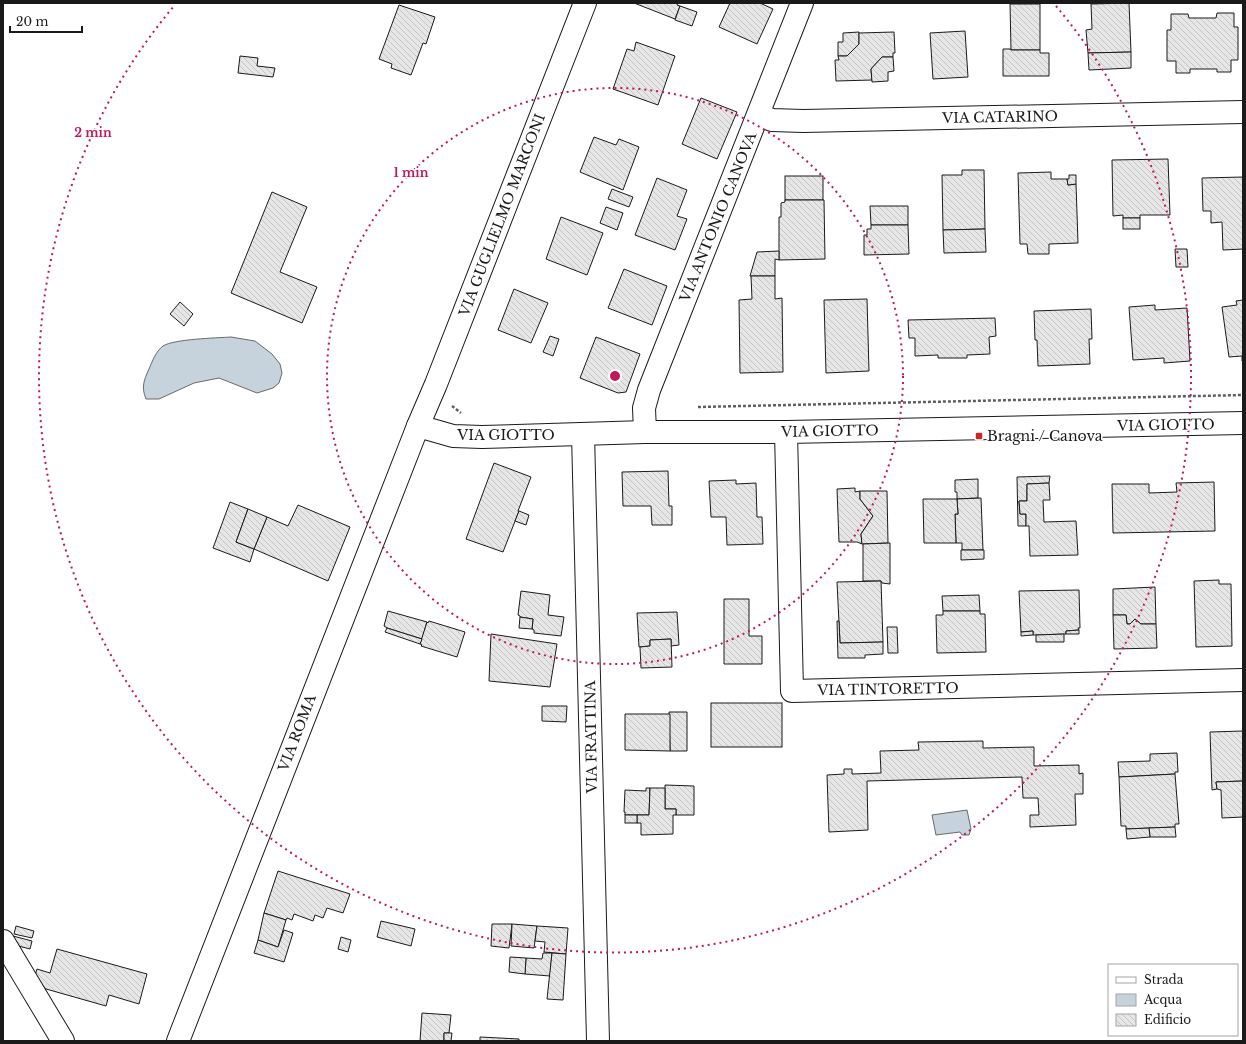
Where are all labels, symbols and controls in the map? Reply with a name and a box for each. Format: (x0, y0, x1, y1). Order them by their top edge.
scale bar (10, 8, 82, 34)
text: 20 m (16, 14, 48, 29)
street label: VIA CATARINO (941, 107, 1058, 127)
street label: VIA GUGLIELMO MARCONI (455, 111, 549, 320)
text: 2 min (74, 125, 112, 140)
street label: VIA ANTONIO CANOVA (675, 129, 760, 305)
text: 1 min (394, 165, 429, 180)
centre of rings (608, 369, 622, 383)
street label: VIA GIOTTO (1116, 415, 1215, 435)
street label: VIA GIOTTO (780, 421, 879, 441)
street label: VIA GIOTTO (456, 426, 555, 444)
place label: Bragni / Canova (987, 427, 1103, 445)
marker: Bragni / Canova (974, 431, 984, 441)
street label: VIA TINTORETTO (816, 679, 959, 699)
street label: VIA FRATTINA (581, 680, 601, 795)
street label: VIA ROMA (274, 692, 320, 775)
legend (1108, 964, 1238, 1036)
text: Strada (1144, 972, 1184, 987)
text: Acqua (1143, 992, 1182, 1007)
text: Edificio (1144, 1012, 1191, 1027)

